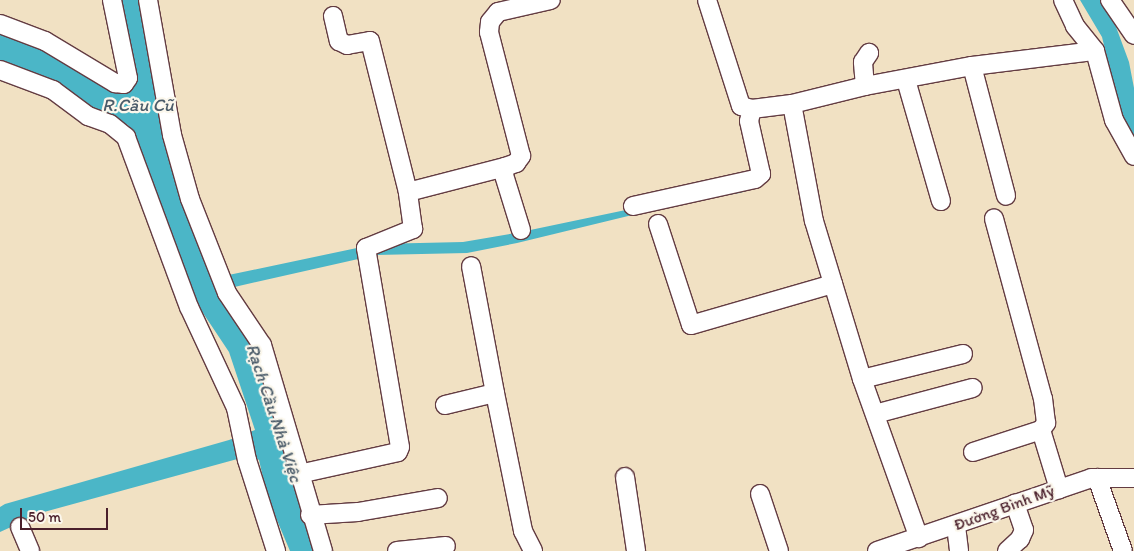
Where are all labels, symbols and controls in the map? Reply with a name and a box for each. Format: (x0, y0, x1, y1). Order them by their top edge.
water label: R.Cầu Cũ (102, 94, 174, 116)
water label: Rạch Cầu Nhà Việc (241, 341, 307, 485)
street label: Đường Bình Mỹ (952, 481, 1056, 535)
scale bar (22, 498, 110, 530)
text: 50 m (28, 508, 61, 526)

